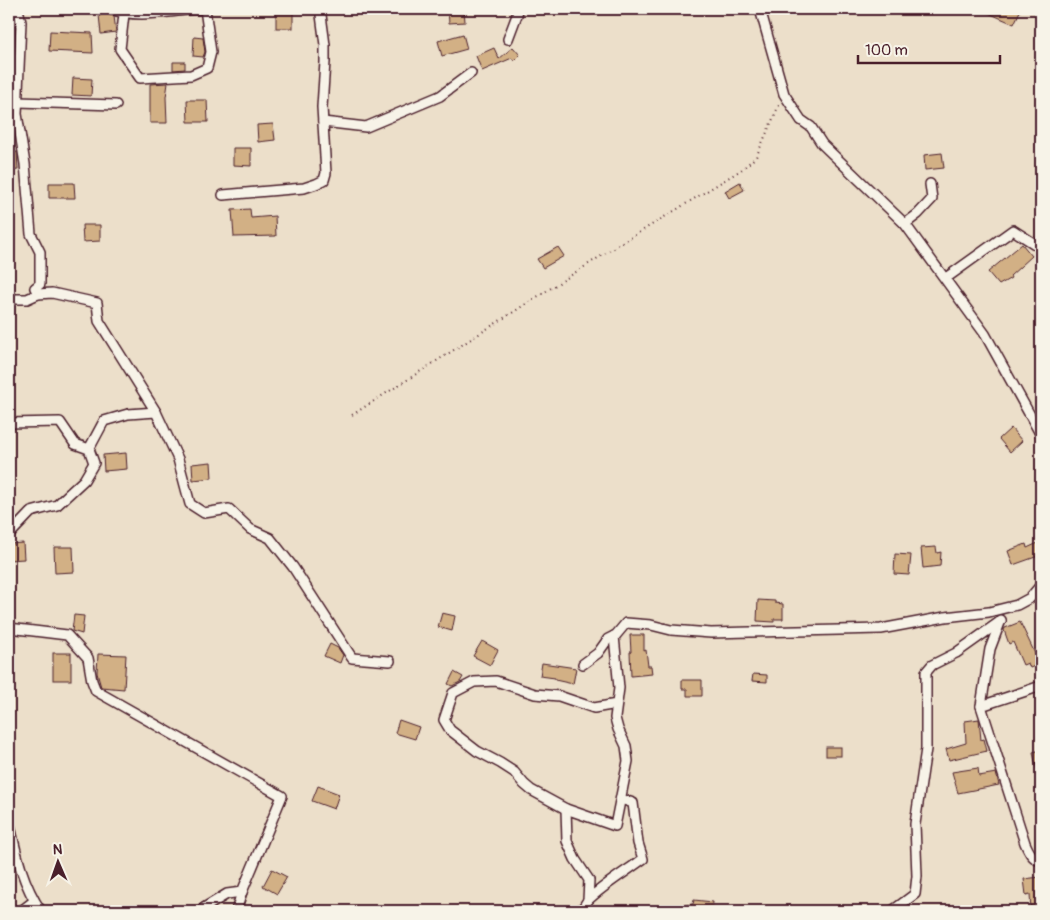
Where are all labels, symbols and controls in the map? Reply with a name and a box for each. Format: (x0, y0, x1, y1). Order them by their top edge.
scale bar (858, 32, 1000, 64)
text: 100 m (865, 41, 908, 60)
north arrow (32, 838, 82, 888)
text: N (53, 841, 63, 858)

